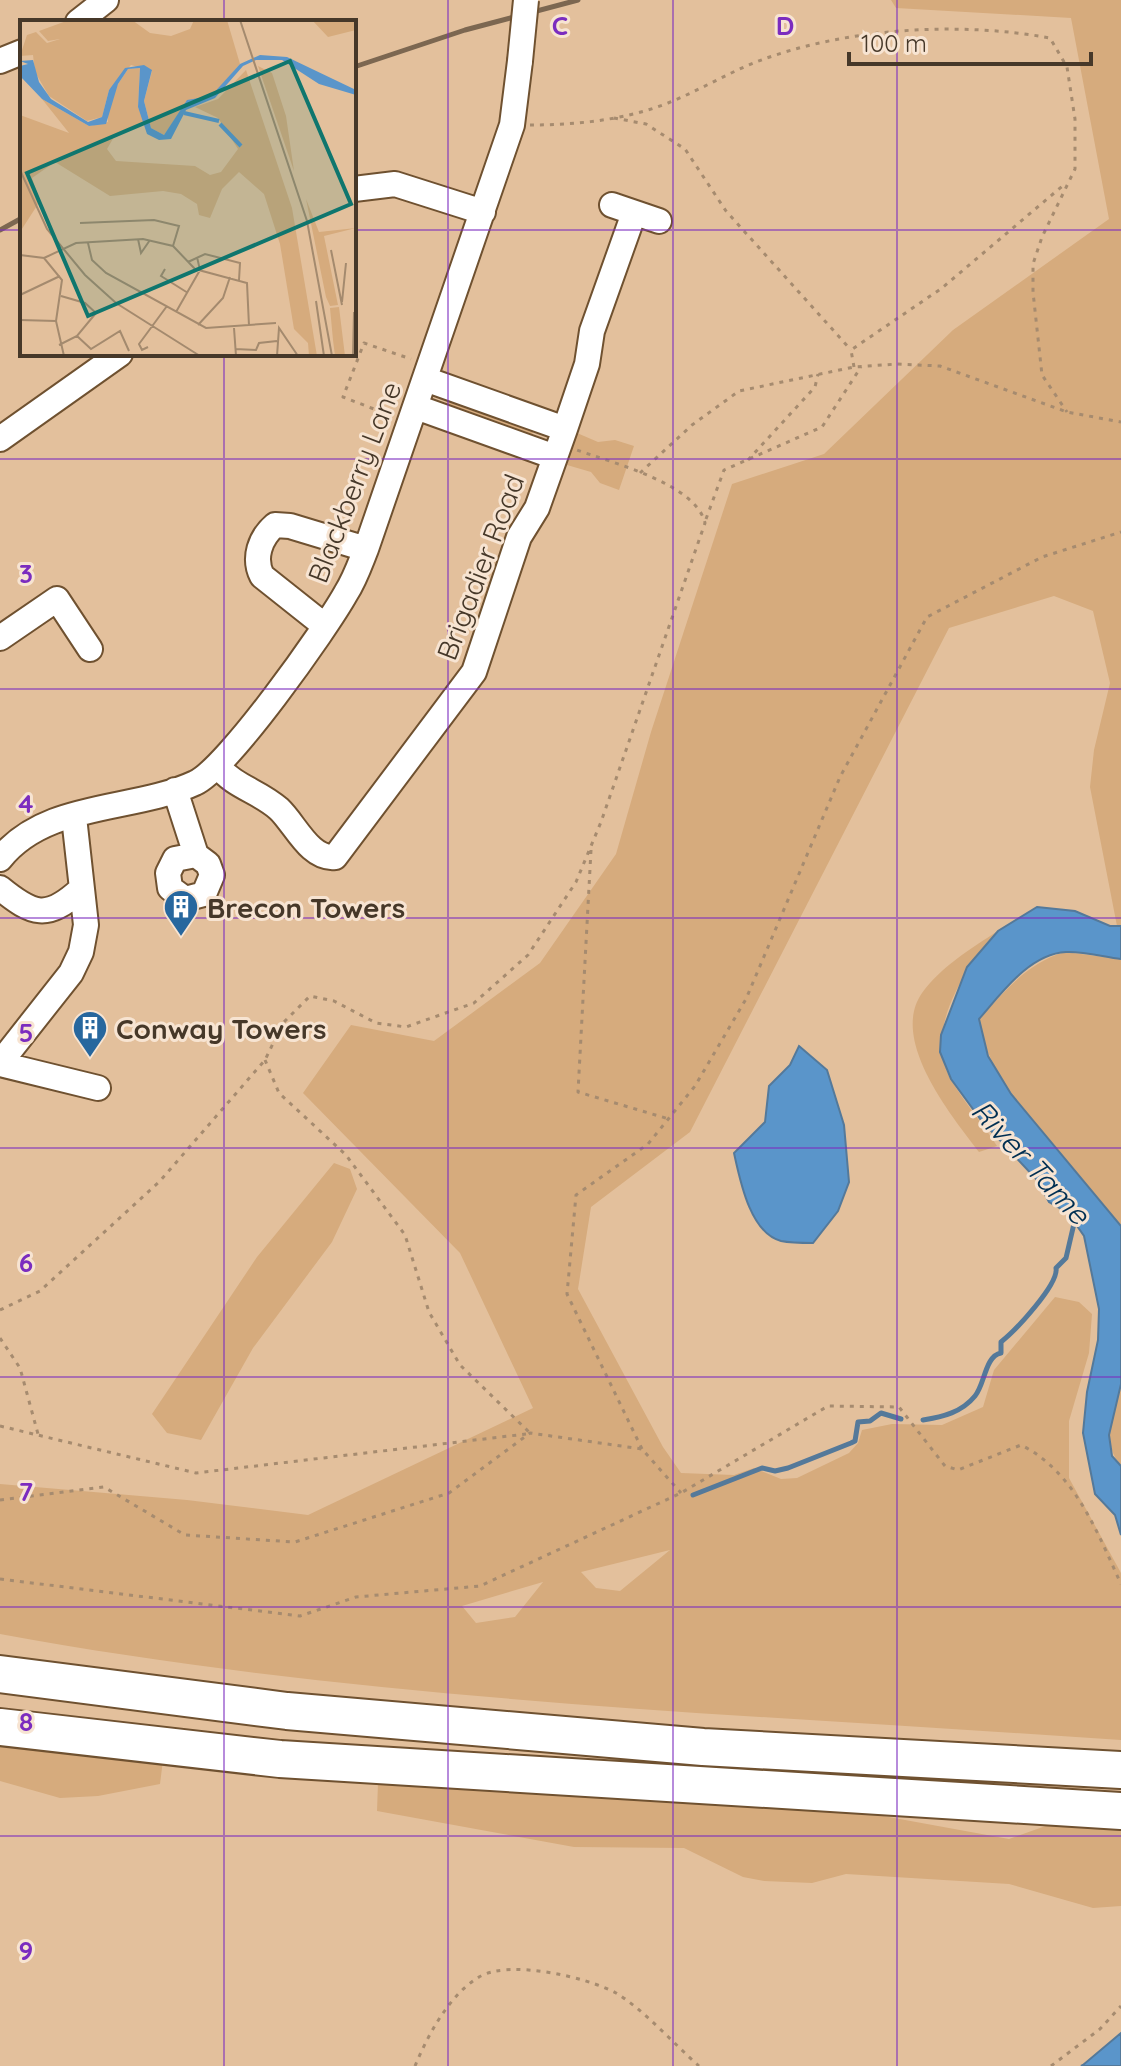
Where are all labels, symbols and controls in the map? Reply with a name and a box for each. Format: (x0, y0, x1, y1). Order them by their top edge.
text: C (552, 9, 568, 42)
text: D (776, 9, 794, 42)
scale bar (849, 16, 1091, 66)
inset map (20, 20, 356, 356)
text: 100 m (861, 28, 927, 58)
street label: Blackberry Lane (300, 376, 408, 588)
street label: Brigadier Road (429, 469, 531, 665)
text: 3 (19, 557, 33, 590)
text: 4 (18, 787, 34, 820)
building icon: Brecon Towers (162, 888, 200, 938)
place label: Brecon Towers (207, 890, 405, 925)
building icon: Conway Towers (71, 1009, 109, 1059)
place label: Conway Towers (116, 1011, 327, 1046)
text: 5 (19, 1016, 33, 1049)
water label: River Tame (964, 1092, 1099, 1233)
text: 6 (19, 1246, 33, 1279)
text: 7 (19, 1475, 33, 1508)
text: 8 (19, 1705, 33, 1738)
text: 9 (19, 1934, 33, 1967)

